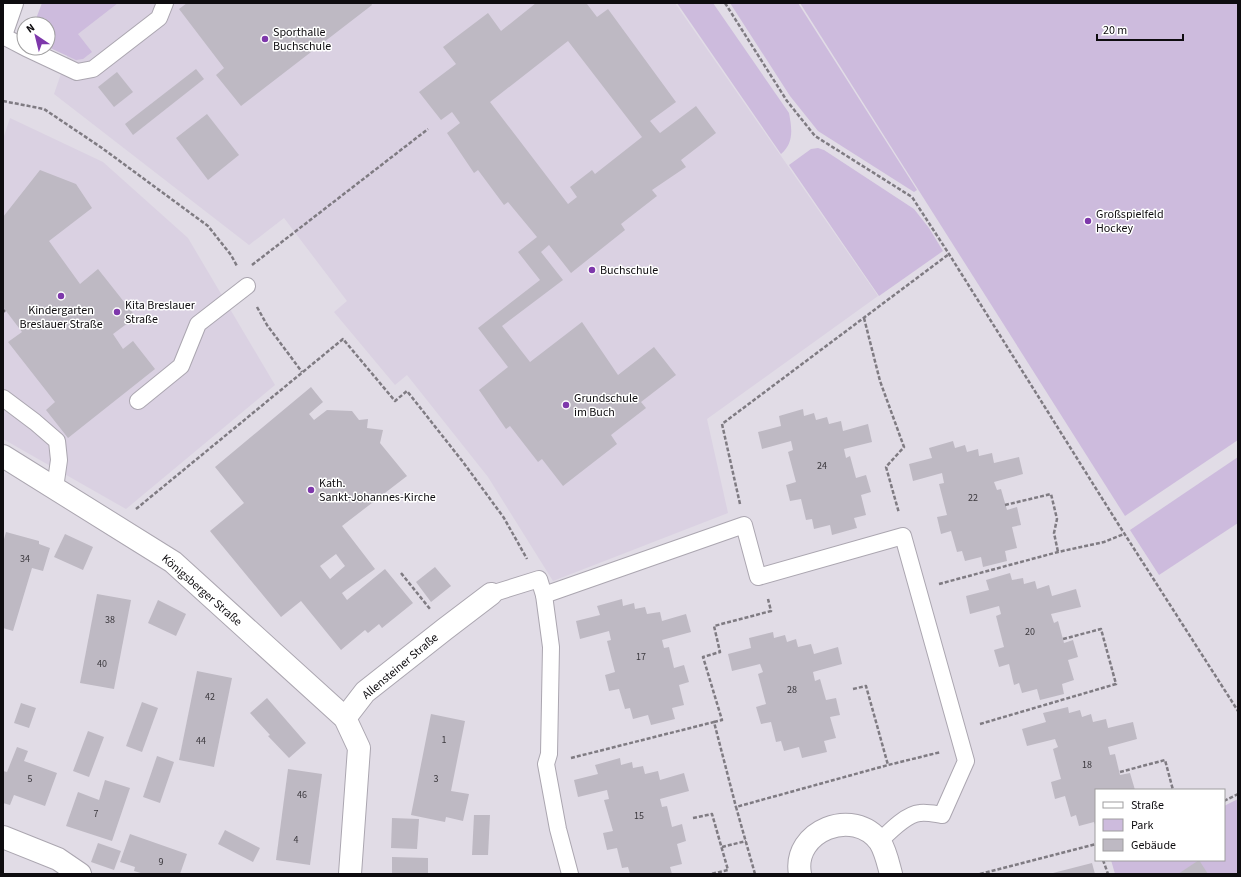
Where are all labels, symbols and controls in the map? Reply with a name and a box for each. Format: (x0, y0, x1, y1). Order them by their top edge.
north arrow (16, 16, 56, 56)
scale bar (1097, 16, 1183, 42)
text: N (23, 20, 38, 36)
text: 20 m (1103, 22, 1127, 39)
place label: Sporthalle Buchschule (273, 24, 331, 55)
marker: Sporthalle Buchschule (260, 34, 270, 44)
place label: Großspielfeld Hockey (1096, 206, 1164, 237)
marker: Großspielfeld Hockey (1083, 216, 1093, 226)
place label: Buchschule (600, 262, 658, 279)
marker: Buchschule (587, 265, 597, 275)
marker: Kindergarten Breslauer Straße (56, 291, 66, 301)
place label: Kita Breslauer Straße (125, 297, 196, 328)
place label: Kindergarten Breslauer Straße (19, 302, 103, 333)
marker: Kita Breslauer Straße (112, 307, 122, 317)
place label: Grundschule im Buch (574, 390, 638, 421)
marker: Grundschule im Buch (561, 400, 571, 410)
house number: 24 (817, 459, 827, 473)
place label: Kath. Sankt-Johannes-Kirche (319, 475, 436, 506)
marker: Kath. Sankt-Johannes-Kirche (306, 485, 316, 495)
house number: 22 (968, 491, 978, 505)
street label: Königsberger Straße (158, 551, 246, 630)
house number: 34 (20, 552, 30, 566)
house number: 38 (105, 613, 115, 627)
house number: 20 (1025, 625, 1035, 639)
street label: Allensteiner Straße (359, 629, 442, 703)
house number: 17 (636, 650, 646, 664)
house number: 40 (97, 657, 107, 671)
house number: 28 (787, 683, 797, 697)
house number: 42 (205, 690, 215, 704)
house number: 1 (442, 733, 447, 747)
house number: 44 (196, 734, 206, 748)
house number: 18 (1082, 758, 1092, 772)
house number: 5 (28, 772, 33, 786)
house number: 3 (434, 772, 439, 786)
house number: 46 (297, 788, 307, 802)
legend (1095, 789, 1225, 861)
text: Straße (1131, 797, 1164, 814)
house number: 7 (94, 807, 99, 821)
house number: 15 (634, 809, 644, 823)
text: Park (1131, 817, 1153, 834)
house number: 4 (294, 833, 299, 847)
text: Gebäude (1131, 837, 1176, 854)
house number: 9 (159, 855, 164, 869)

